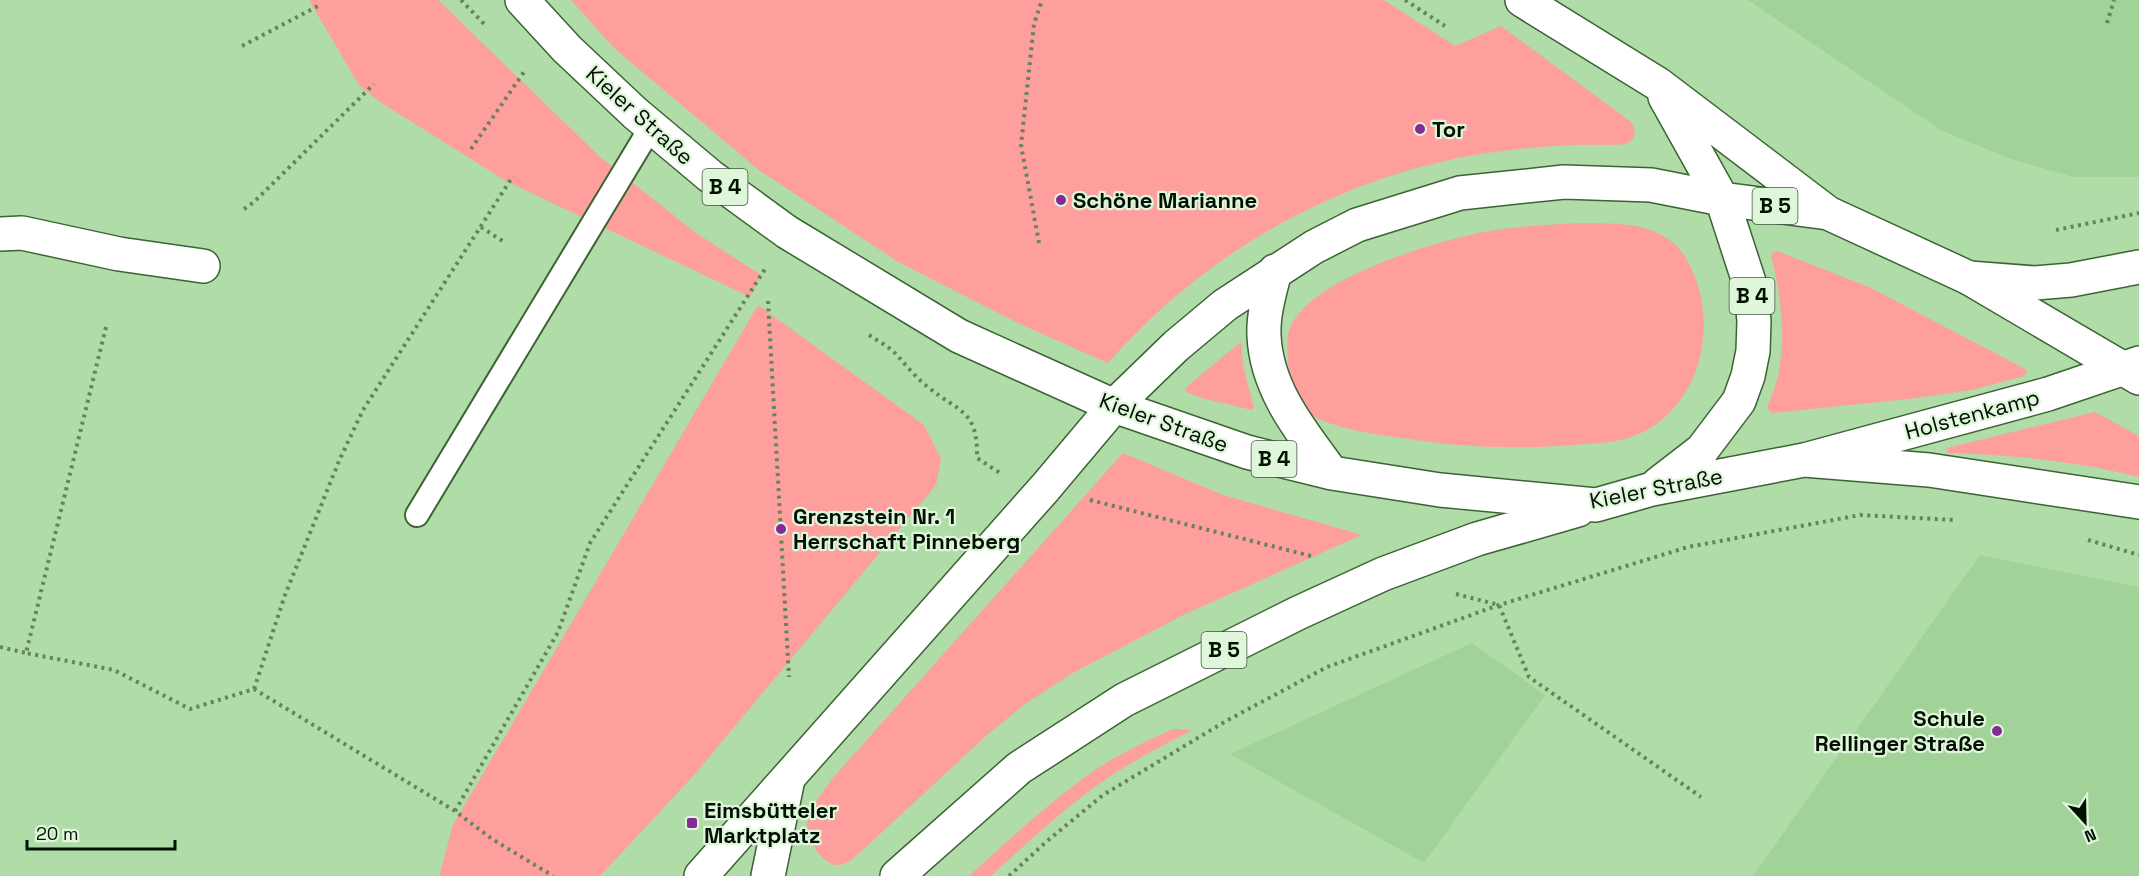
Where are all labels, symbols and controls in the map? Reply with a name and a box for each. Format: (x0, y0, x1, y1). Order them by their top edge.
street label: Kieler Straße (580, 59, 700, 171)
place label: Tor (1432, 115, 1465, 143)
marker: Tor (1413, 122, 1427, 136)
road number: B 4 (702, 169, 748, 205)
place label: Schöne Marianne (1073, 186, 1257, 214)
road number: B 5 (1752, 188, 1798, 224)
marker: Schöne Marianne (1054, 193, 1068, 207)
road number: B 4 (1730, 278, 1774, 314)
street label: Holstenkamp (1902, 383, 2042, 445)
street label: Kieler Straße (1096, 386, 1232, 458)
road number: B 4 (1252, 441, 1296, 477)
street label: Kieler Straße (1587, 461, 1725, 515)
place label: Grenzstein Nr. 1 Herrschaft Pinneberg (793, 502, 1020, 555)
marker: Grenzstein Nr. 1 Herrschaft Pinneberg (774, 522, 788, 536)
road number: B 5 (1202, 632, 1246, 668)
place label: Schule Rellinger Straße (1815, 704, 1985, 757)
marker: Schule Rellinger Straße (1990, 724, 2004, 738)
north arrow (2055, 792, 2115, 852)
place label: Eimsbütteler Marktplatz (704, 796, 837, 849)
scale bar (27, 813, 176, 851)
marker: Eimsbütteler Marktplatz (685, 816, 699, 830)
text: 20 m (36, 822, 79, 845)
text: N (2082, 824, 2099, 847)

